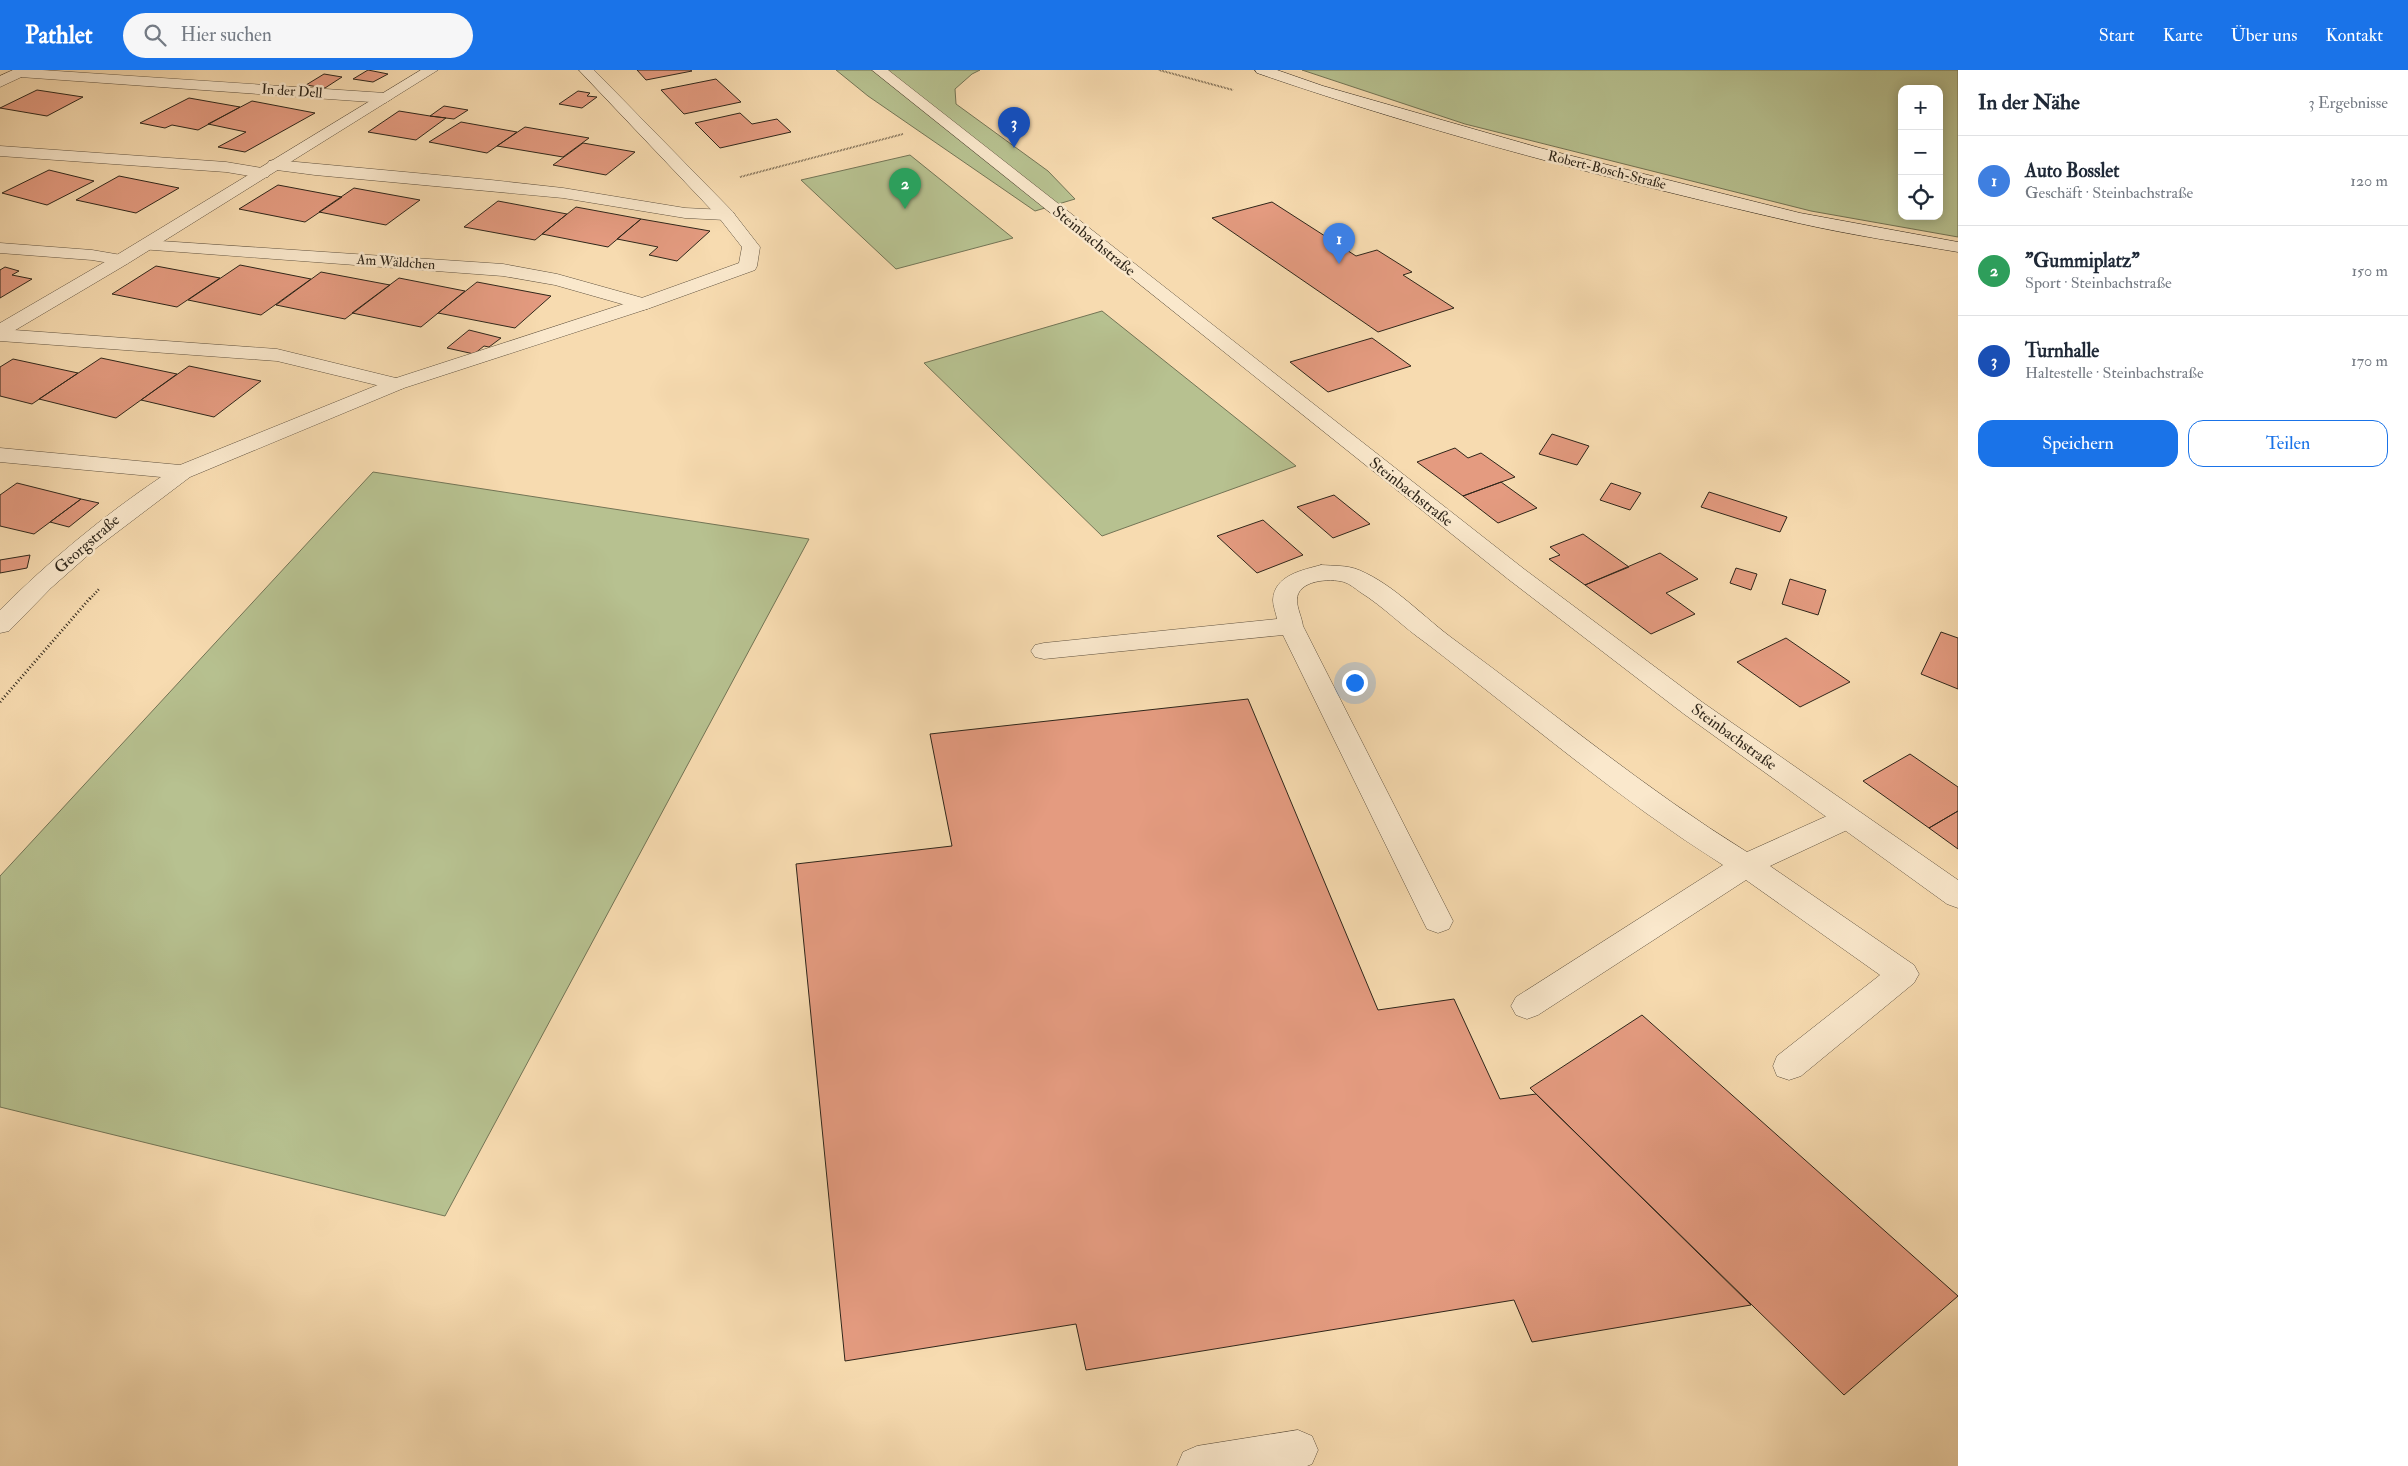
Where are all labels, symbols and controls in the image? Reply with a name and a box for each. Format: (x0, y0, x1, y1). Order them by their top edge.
search box (123, 13, 473, 58)
text: Pathlet (25, 20, 93, 51)
icon: search (141, 21, 169, 49)
text: Hier suchen (181, 23, 272, 47)
text: Start (2099, 24, 2135, 47)
text: Karte (2163, 24, 2203, 47)
text: Über uns (2231, 24, 2297, 47)
text: Kontakt (2325, 24, 2383, 47)
street label: In der Dell (261, 80, 324, 102)
map controls (1898, 85, 1943, 220)
button: + (1898, 85, 1943, 130)
text: In der Nähe (1978, 89, 2080, 116)
text: 3 Ergebnisse (2308, 93, 2388, 113)
pin: 3 (998, 107, 1030, 148)
button: − (1898, 130, 1943, 175)
street label: Robert-Bosch-Straße (1546, 147, 1668, 193)
text: Auto Bosslet (2025, 159, 2119, 183)
pin: 2 (889, 168, 921, 209)
text: 1 (1991, 171, 1997, 191)
text: 120 m (2350, 171, 2388, 191)
button: locate (1898, 175, 1943, 220)
text: Geschäft · Steinbachstraße (2025, 183, 2193, 203)
street label: Steinbachstraße (1048, 201, 1140, 281)
pin: 1 (1323, 223, 1355, 264)
text: "Gummiplatz" (2025, 249, 2140, 273)
street label: Am Wäldchen (355, 251, 436, 273)
text: 2 (1990, 261, 1998, 281)
text: 150 m (2351, 261, 2388, 281)
text: Sport · Steinbachstraße (2025, 273, 2172, 293)
text: Turnhalle (2025, 339, 2099, 363)
text: 3 (1991, 351, 1997, 371)
text: 170 m (2351, 351, 2388, 371)
text: Haltestelle · Steinbachstraße (2025, 363, 2204, 383)
button: Speichern (1978, 420, 2178, 467)
button: Teilen (2188, 420, 2388, 467)
street label: Steinbachstraße (1365, 453, 1457, 531)
street label: Georgstraße (50, 510, 124, 578)
your location (1342, 670, 1368, 696)
street label: Steinbachstraße (1687, 699, 1781, 775)

